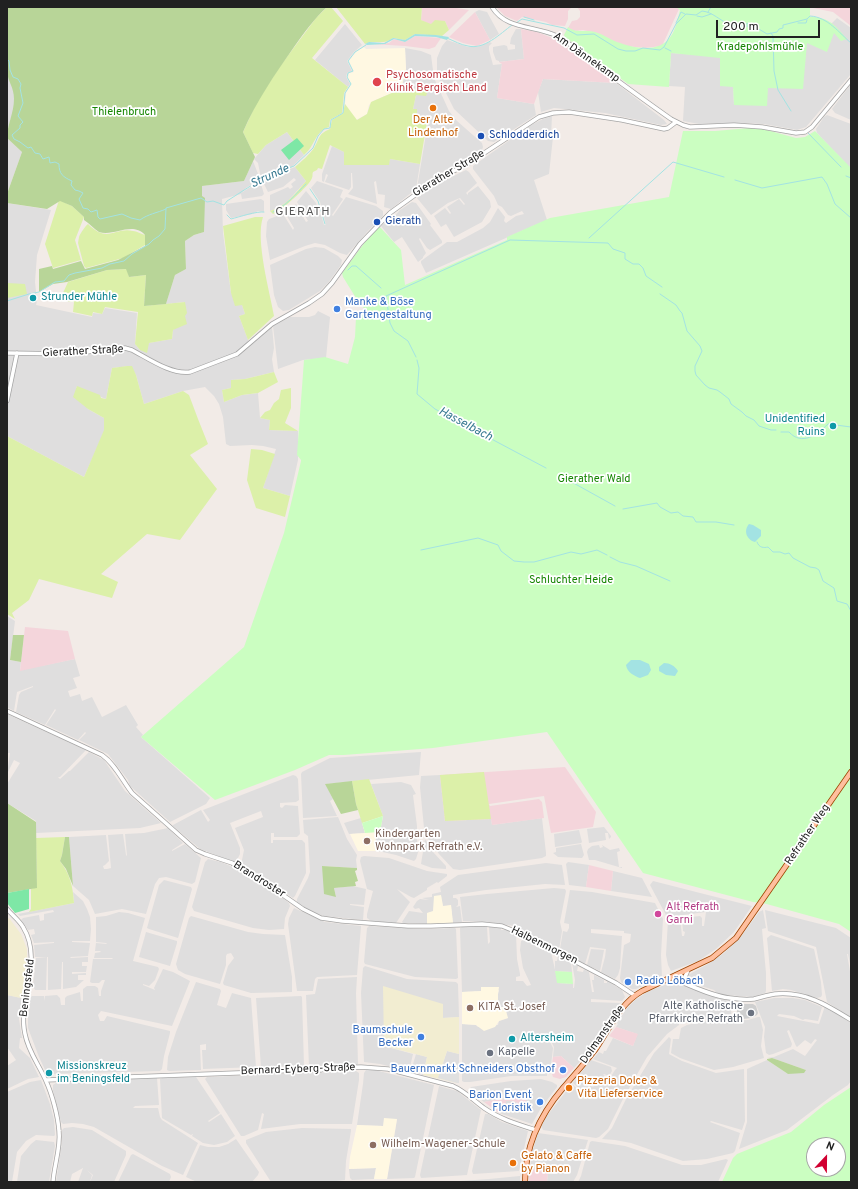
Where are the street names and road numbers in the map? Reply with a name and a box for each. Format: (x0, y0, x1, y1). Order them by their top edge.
street label: Am Dännekamp (550, 30, 622, 86)
street label: Gierather Straße (411, 147, 487, 201)
street label: Gierather Straße (42, 343, 124, 361)
street label: Refrather Weg (783, 802, 833, 868)
street label: Brandroster (230, 859, 288, 901)
street label: Halbenmorgen (508, 924, 580, 968)
street label: Beningsfeld (18, 958, 38, 1018)
street label: Dolmanstraße (578, 1003, 628, 1067)
street label: Bernard-Eyberg-Straße (240, 1061, 356, 1079)

